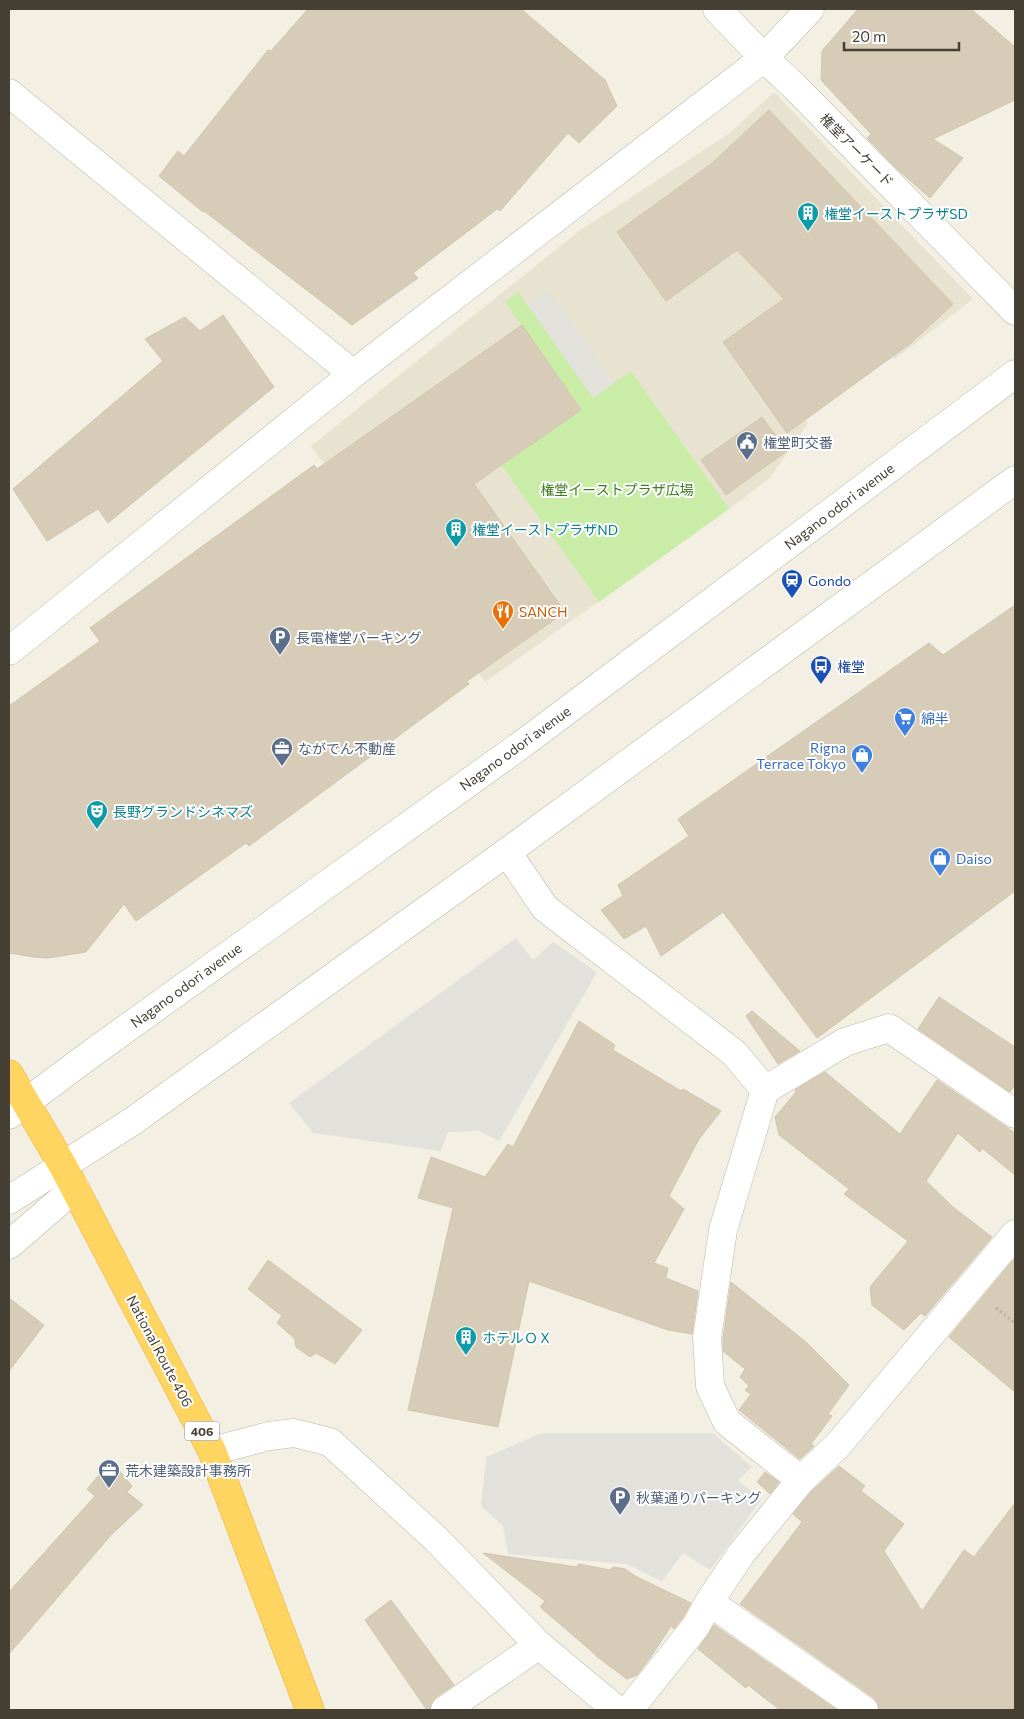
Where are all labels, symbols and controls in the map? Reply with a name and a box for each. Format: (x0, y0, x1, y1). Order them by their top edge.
scale bar (844, 20, 959, 52)
text: 20 m (852, 27, 886, 45)
street label: 権堂アーケード (817, 110, 897, 190)
building icon: 権堂イーストプラザSD (796, 201, 820, 232)
place label: 権堂イーストプラザSD (824, 205, 968, 222)
public building icon: 権堂町交番 (735, 430, 759, 461)
place label: 権堂町交番 (763, 434, 833, 451)
street label: Nagano odori avenue (781, 459, 897, 553)
park label: 権堂イーストプラザ広場 (540, 481, 694, 498)
building icon: 権堂イーストプラザND (444, 517, 468, 548)
place label: 権堂イーストプラザND (472, 521, 618, 538)
station icon: Gondo (780, 568, 804, 599)
place label: Gondo (808, 572, 851, 589)
restaurant icon: SANCH (491, 599, 515, 630)
place label: SANCH (519, 603, 568, 620)
parking icon: 長電権堂パーキング (268, 625, 292, 656)
place label: 長電権堂パーキング (296, 629, 422, 646)
bus stop icon: 権堂 (809, 654, 833, 685)
place label: 権堂 (837, 658, 865, 675)
street label: Nagano odori avenue (456, 702, 574, 794)
supermarket icon: 綿半 (893, 706, 917, 737)
place label: 綿半 (921, 710, 949, 727)
office icon: ながでん不動産 (270, 736, 294, 767)
place label: Rigna Terrace Tokyo (756, 739, 846, 772)
place label: ながでん不動産 (298, 740, 396, 757)
shop icon: Rigna Terrace Tokyo (850, 743, 874, 774)
theatre icon: 長野グランドシネマズ (85, 799, 109, 830)
place label: 長野グランドシネマズ (113, 803, 253, 820)
shop icon: Daiso (928, 846, 952, 877)
place label: Daiso (956, 850, 992, 867)
street label: Nagano odori avenue (127, 939, 245, 1031)
street label: National Route 406 (123, 1292, 197, 1410)
building icon: ホテルＯＸ (454, 1325, 478, 1356)
place label: ホテルＯＸ (482, 1329, 552, 1346)
road number: 406 (184, 1422, 220, 1440)
office icon: 荒木建築設計事務所 (97, 1458, 121, 1489)
place label: 荒木建築設計事務所 (125, 1462, 251, 1479)
parking icon: 秋葉通りパーキング (608, 1485, 632, 1516)
place label: 秋葉通りパーキング (636, 1489, 762, 1506)

